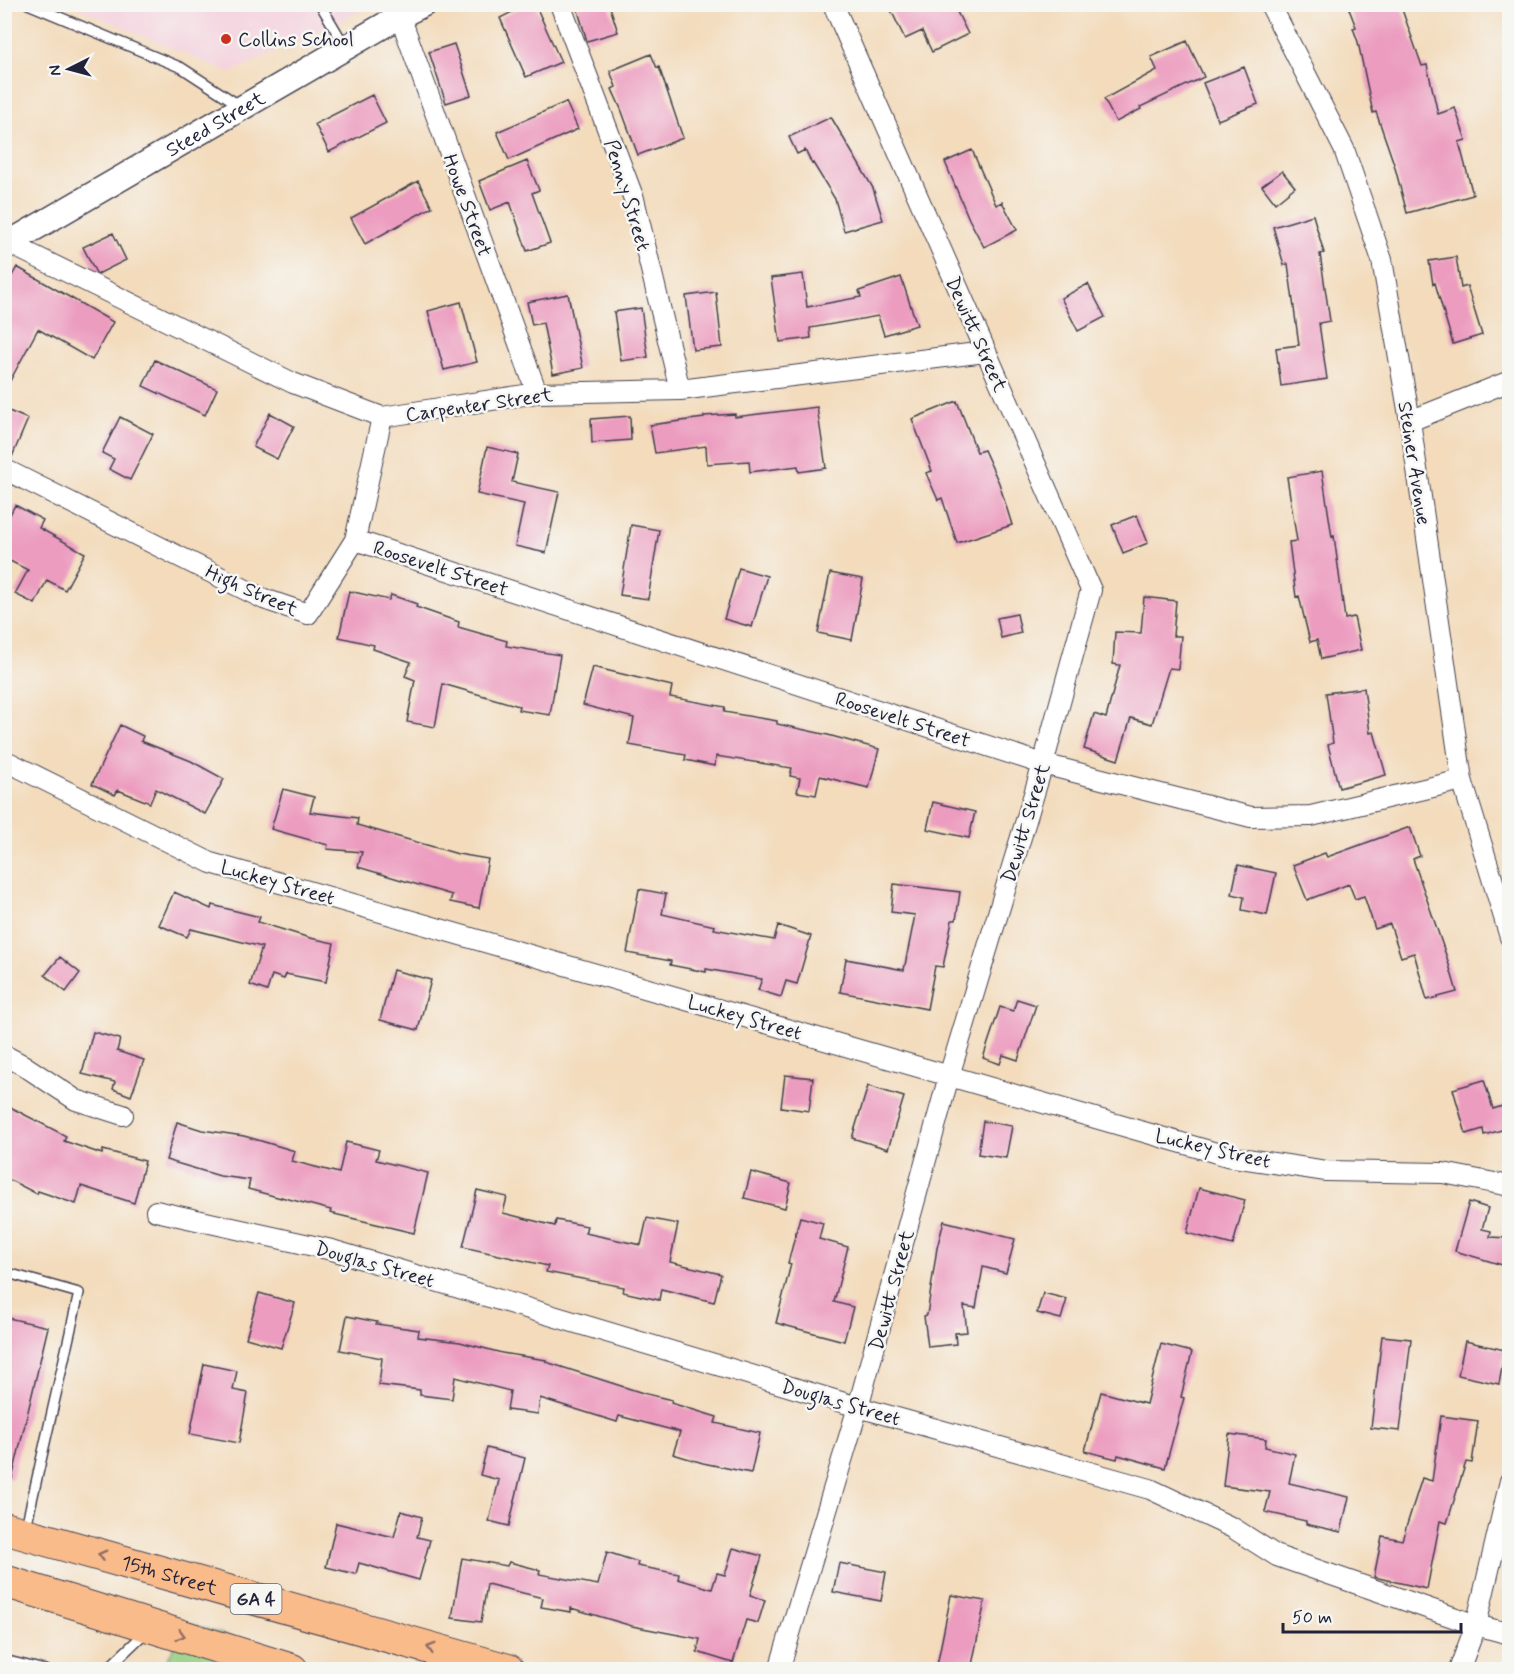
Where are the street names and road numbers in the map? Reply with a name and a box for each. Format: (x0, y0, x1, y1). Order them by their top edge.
street label: Steed Street (161, 85, 271, 164)
street label: Penny Street (597, 137, 656, 254)
street label: Howe Street (436, 150, 498, 261)
street label: Dewitt Street (938, 273, 1013, 397)
street label: Carpenter Street (404, 382, 555, 429)
street label: Steiner Avenue (1390, 400, 1437, 527)
street label: Roosevelt Street (370, 535, 512, 604)
street label: High Street (200, 559, 302, 626)
street label: Roosevelt Street (832, 686, 974, 755)
street label: Dewitt Street (995, 760, 1057, 886)
street label: Luckey Street (217, 854, 338, 913)
street label: Luckey Street (684, 989, 805, 1048)
street label: Luckey Street (1152, 1123, 1273, 1176)
street label: Dewitt Street (863, 1227, 922, 1354)
street label: Douglas Street (311, 1236, 437, 1297)
street label: Douglas Street (777, 1374, 903, 1435)
street label: 15th Street (118, 1550, 221, 1603)
road number: GA 4 (230, 1584, 282, 1614)

